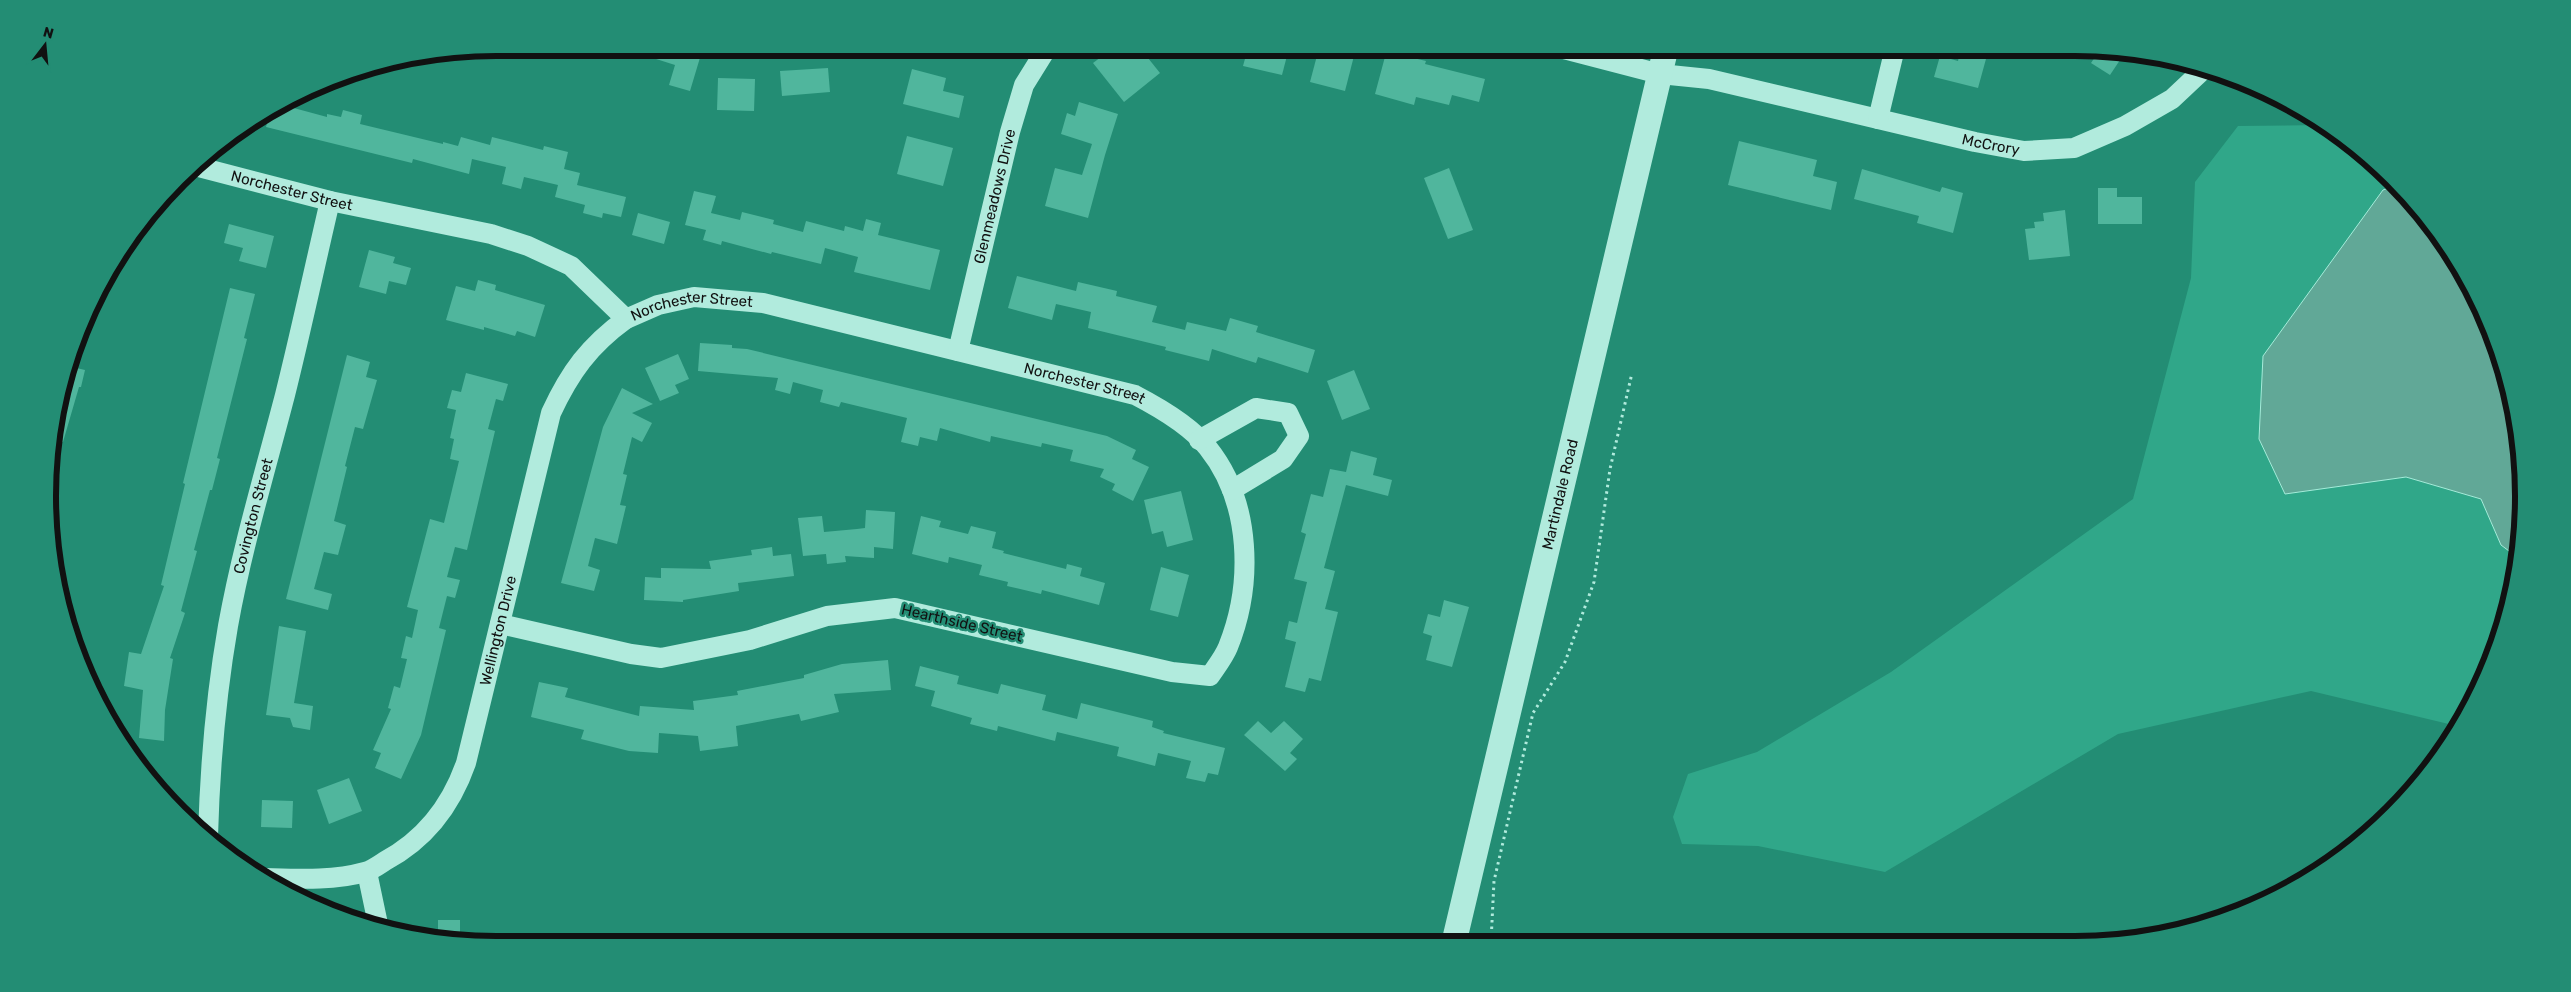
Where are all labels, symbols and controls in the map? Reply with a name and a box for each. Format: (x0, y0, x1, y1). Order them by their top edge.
north arrow (20, 20, 70, 70)
text: N (41, 23, 56, 43)
street label: Glenmeadows Drive (970, 127, 1019, 266)
street label: McCrory (1960, 130, 2021, 159)
street label: Norchester Street (229, 167, 354, 214)
street label: Norchester Street (628, 288, 754, 325)
street label: Norchester Street (1022, 359, 1149, 408)
street label: Martindale Road (1538, 437, 1582, 551)
street label: Covington Street (230, 456, 277, 576)
street label: Wellington Drive (476, 574, 520, 687)
street label: Hearthside Street (900, 600, 1024, 646)

